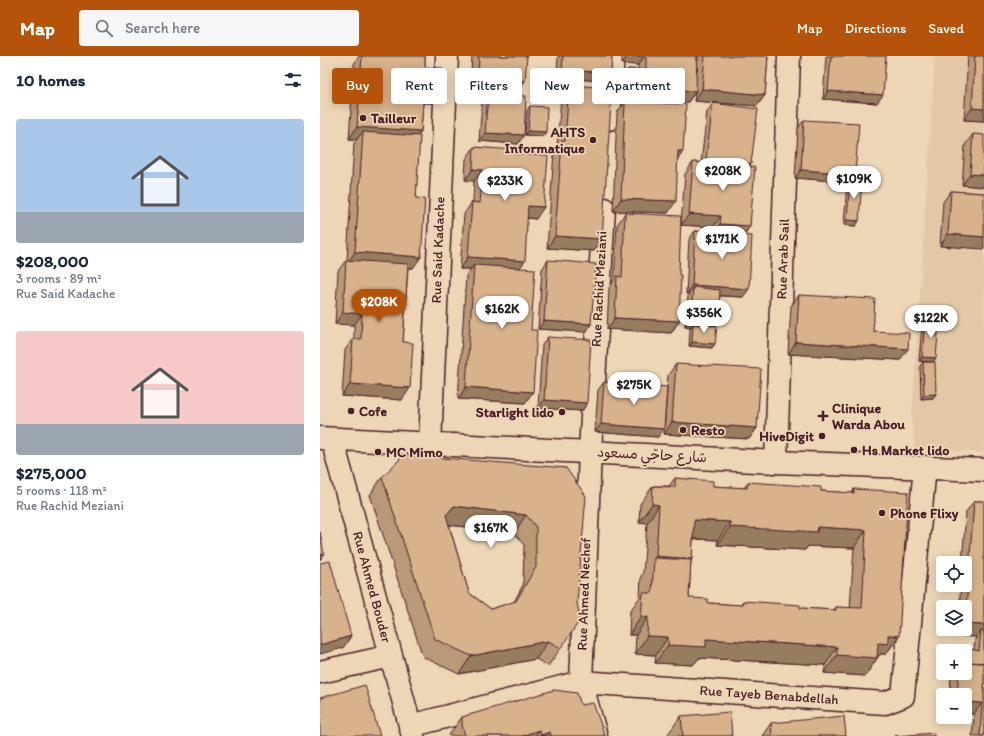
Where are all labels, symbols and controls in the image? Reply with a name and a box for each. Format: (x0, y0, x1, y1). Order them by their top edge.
search box (79, 10, 359, 46)
text: Map (20, 17, 55, 40)
icon: search (93, 17, 115, 39)
text: Search here (125, 19, 200, 37)
text: Map (797, 20, 823, 37)
text: Directions (845, 20, 906, 37)
text: Saved (928, 20, 964, 37)
chip: Buy (332, 68, 383, 104)
chip: Rent (391, 68, 447, 104)
chip: Filters (455, 68, 522, 104)
chip: New (530, 68, 584, 104)
chip: Apartment (592, 68, 685, 104)
icon: filters (282, 69, 304, 91)
text: 10 homes (16, 70, 85, 90)
place label: Tailleur (370, 110, 417, 127)
marker: Tailleur (358, 113, 368, 123)
place label: AHTS Informatique (505, 124, 585, 157)
marker: AHTS Informatique (588, 135, 598, 145)
icon: home (124, 145, 196, 217)
pin: $208K (695, 158, 751, 192)
text: $208K (705, 163, 741, 178)
pin: $109K (826, 166, 882, 200)
pin: $233K (477, 168, 533, 202)
text: $109K (836, 171, 872, 186)
text: $233K (487, 173, 523, 188)
street label: Rue Said Kadache (428, 196, 448, 304)
street label: Rue Arab Sail (773, 218, 793, 300)
pin: $171K (694, 226, 750, 260)
street label: Rue Rachid Meziani (587, 231, 611, 347)
text: $171K (705, 231, 739, 246)
text: $208,000 (16, 251, 89, 271)
text: 3 rooms · 89 m² (16, 271, 102, 286)
text: Rue Said Kadache (16, 286, 115, 301)
pin: $208K (351, 289, 407, 323)
text: $208K (361, 294, 397, 309)
pin: $162K (474, 296, 530, 330)
pin: $356K (676, 300, 732, 334)
text: $162K (485, 301, 519, 316)
text: $356K (686, 305, 722, 320)
pin: $122K (903, 305, 959, 339)
text: $122K (914, 310, 948, 325)
icon: home (124, 357, 196, 429)
pin: $275K (606, 372, 662, 406)
text: $275K (616, 377, 652, 392)
place label: Clinique Warda Abou (832, 400, 905, 433)
place label: Cofe (359, 403, 387, 420)
place label: Starlight lido (476, 404, 554, 421)
marker: Cofe (346, 406, 356, 416)
marker: Starlight lido (557, 407, 567, 417)
marker: Clinique Warda Abou (817, 410, 829, 422)
place label: Resto (691, 422, 725, 439)
marker: Resto (678, 425, 688, 435)
place label: HiveDigit (759, 428, 815, 445)
marker: HiveDigit (817, 431, 827, 441)
place label: Hs Market lido (862, 442, 950, 459)
place label: MC Mimo (386, 444, 443, 461)
street label: شارع حاجّي مسعود (596, 444, 707, 470)
marker: Hs Market lido (849, 445, 859, 455)
marker: MC Mimo (373, 447, 383, 457)
text: $275,000 (16, 463, 86, 483)
text: 5 rooms · 118 m² (16, 483, 107, 498)
text: Rue Rachid Meziani (16, 498, 124, 513)
place label: Phone Flixy (890, 505, 959, 522)
marker: Phone Flixy (877, 508, 887, 518)
pin: $167K (463, 515, 519, 549)
text: $167K (474, 520, 508, 535)
street label: Rue Ahmed Bouder (349, 529, 395, 645)
street label: Rue Ahmed Nechef (574, 537, 594, 651)
map controls (936, 556, 972, 724)
button: locate (936, 556, 972, 592)
button: layers (936, 600, 972, 636)
button: + (936, 644, 972, 680)
street label: Rue Tayeb Benabdellah (699, 682, 839, 708)
button: − (936, 688, 972, 724)

